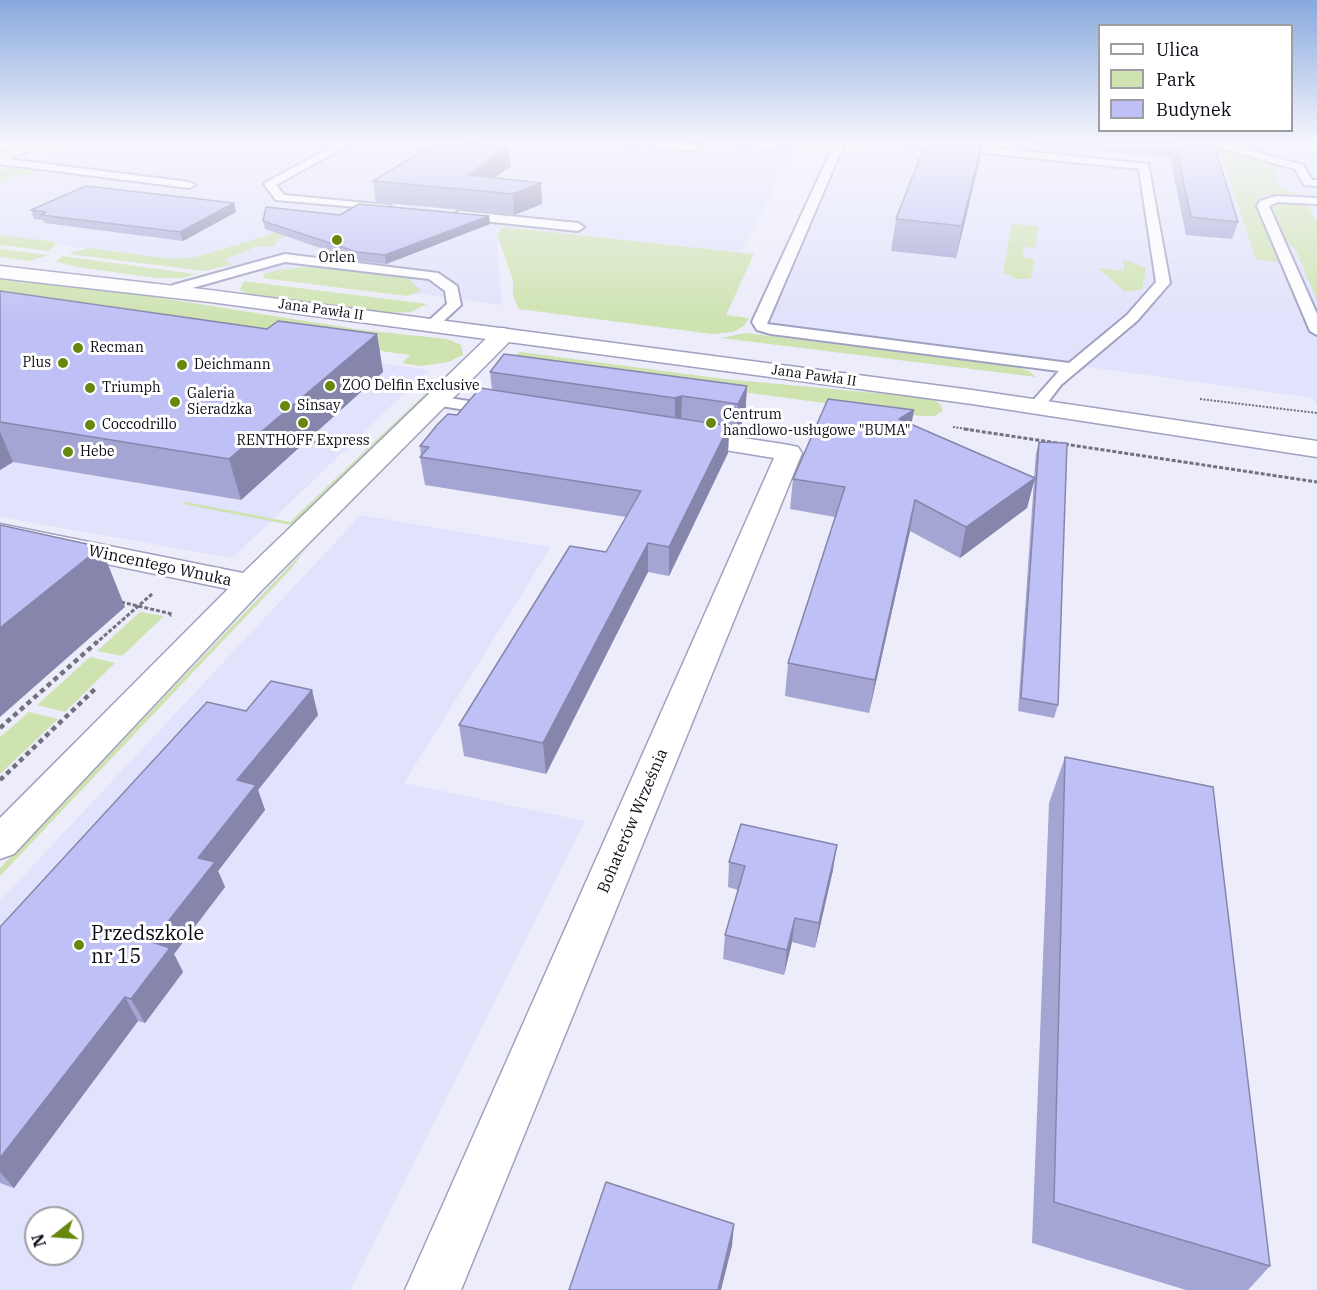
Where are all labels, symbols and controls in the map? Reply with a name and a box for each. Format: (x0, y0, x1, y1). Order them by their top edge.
legend (1098, 24, 1293, 132)
text: Ulica (1156, 38, 1199, 61)
text: Park (1156, 68, 1195, 91)
text: Budynek (1156, 98, 1231, 121)
marker: Orlen (330, 233, 344, 247)
place label: Orlen (319, 250, 355, 266)
street label: Jana Pawła II (277, 296, 365, 324)
place label: Recman (90, 340, 144, 356)
marker: Recman (71, 341, 85, 355)
place label: Plus (23, 355, 51, 371)
marker: Plus (56, 356, 70, 370)
place label: Deichmann (194, 357, 271, 373)
marker: Deichmann (175, 358, 189, 372)
street label: Jana Pawła II (770, 362, 858, 390)
place label: ZOO Delfin Exclusive (342, 378, 480, 394)
marker: ZOO Delfin Exclusive (323, 379, 337, 393)
place label: Triumph (102, 380, 161, 396)
marker: Triumph (83, 381, 97, 395)
place label: Galeria Sieradzka (187, 386, 252, 418)
marker: Galeria Sieradzka (168, 395, 182, 409)
place label: Sinsay (297, 398, 340, 414)
marker: Sinsay (278, 399, 292, 413)
place label: Centrum handlowo-usługowe "BUMA" (723, 407, 910, 440)
marker: RENTHOFF Express (296, 416, 310, 430)
marker: Centrum handlowo-usługowe "BUMA" (704, 416, 718, 430)
place label: Coccodrillo (102, 417, 177, 433)
marker: Coccodrillo (83, 418, 97, 432)
place label: RENTHOFF Express (237, 433, 369, 449)
place label: Hebe (80, 444, 115, 460)
marker: Hebe (61, 445, 75, 459)
street label: Wincentego Wnuka (87, 541, 233, 591)
street label: Bohaterów Września (594, 746, 672, 896)
place label: Przedszkole nr 15 (91, 922, 204, 969)
marker: Przedszkole nr 15 (72, 938, 86, 952)
north arrow (24, 1206, 84, 1266)
text: N (27, 1232, 50, 1250)

